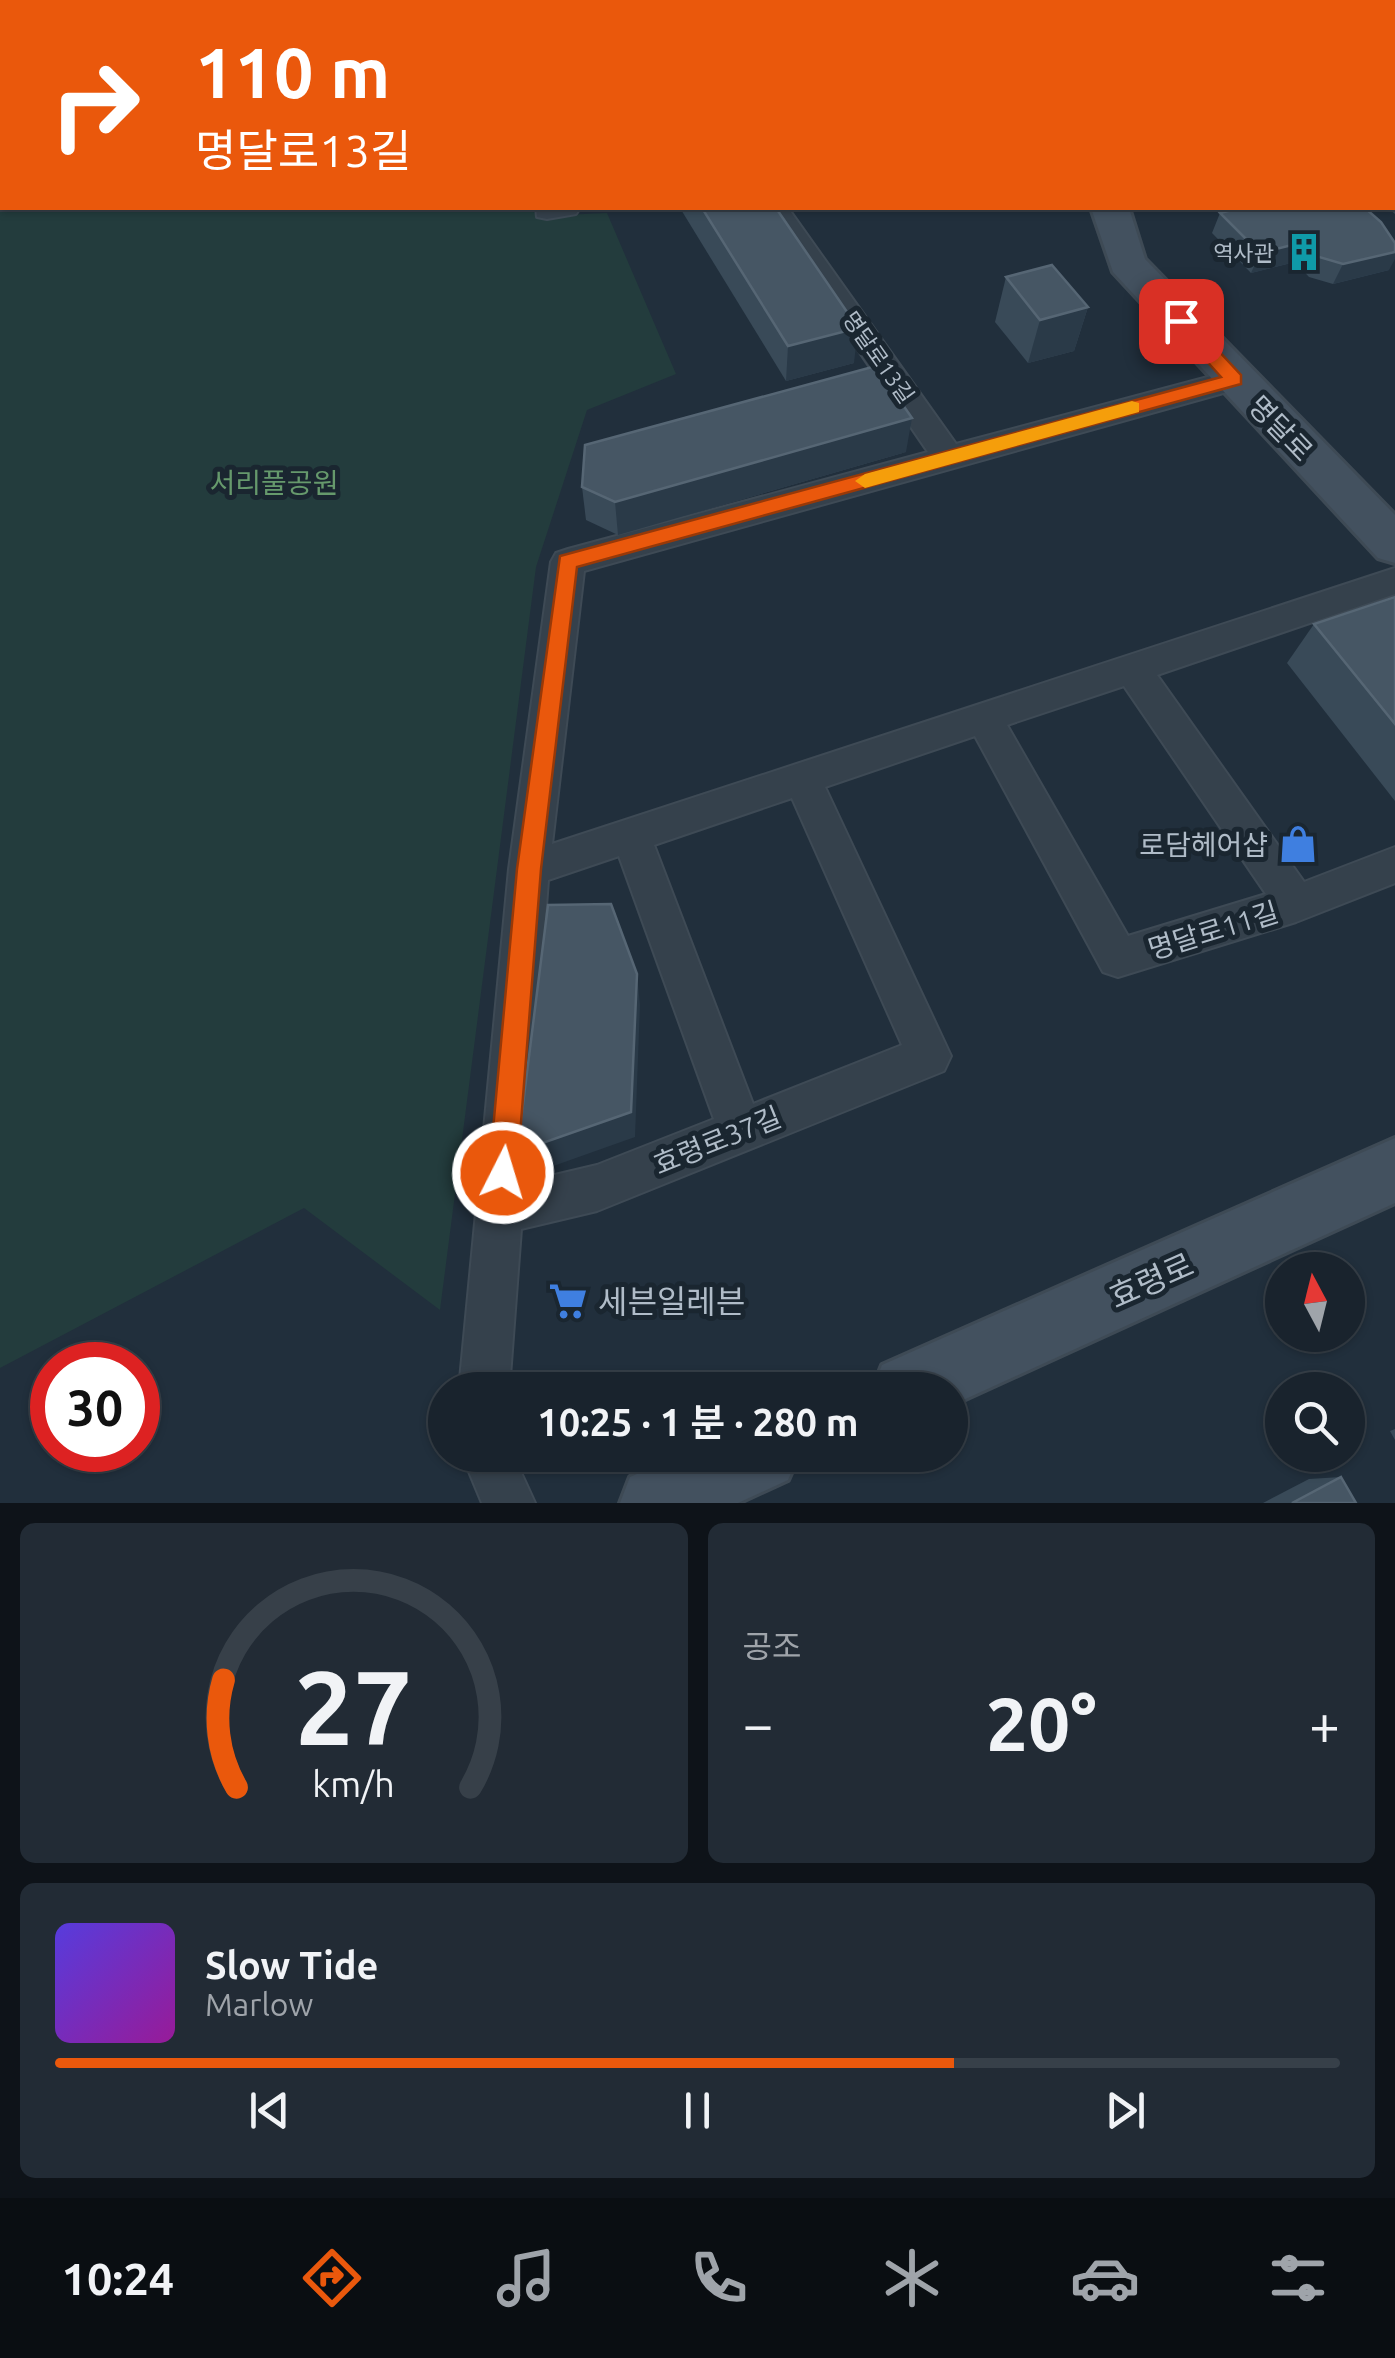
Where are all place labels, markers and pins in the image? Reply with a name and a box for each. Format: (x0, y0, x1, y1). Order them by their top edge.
building icon: 역사관 (1283, 231, 1325, 273)
place label: 역사관 (1213, 240, 1274, 265)
pin (1139, 279, 1224, 364)
shop icon: 로담헤어샵 (1277, 823, 1319, 865)
place label: 로담헤어샵 (1139, 829, 1268, 860)
supermarket icon: 세븐일레븐 (547, 1280, 589, 1322)
place label: 세븐일레븐 (598, 1283, 745, 1319)

